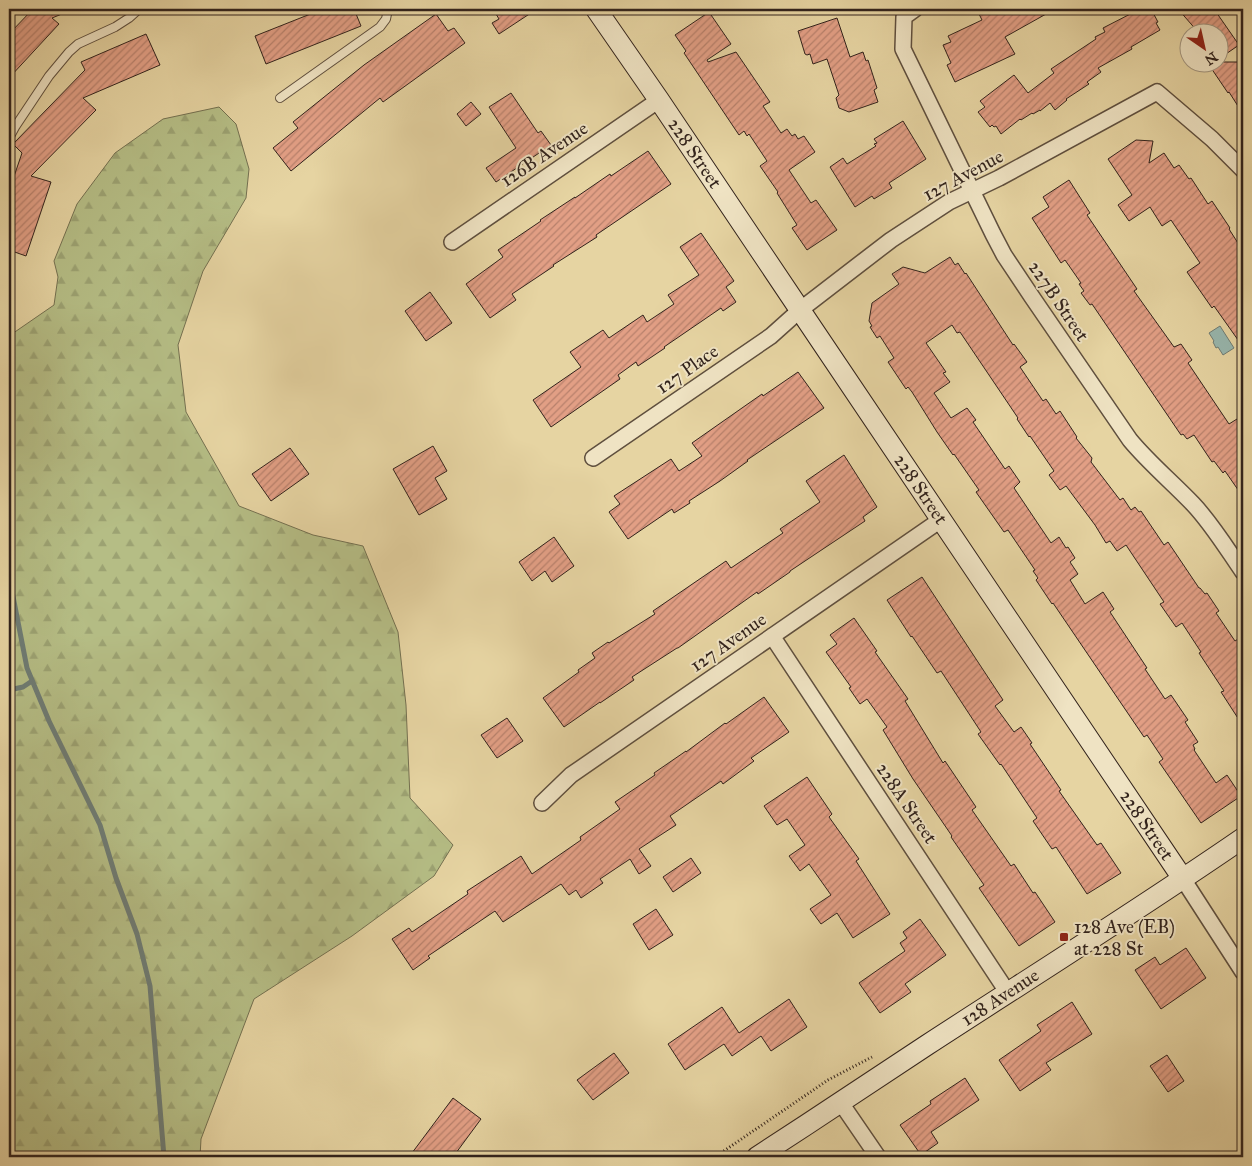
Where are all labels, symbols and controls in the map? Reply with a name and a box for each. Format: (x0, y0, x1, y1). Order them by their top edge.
north arrow (1180, 22, 1230, 72)
text: N (1201, 48, 1221, 69)
street label: 228 Street (663, 113, 727, 193)
street label: 126B Avenue (496, 116, 592, 192)
street label: 127 Avenue (919, 144, 1007, 206)
street label: 227B Street (1024, 256, 1094, 346)
street label: 127 Place (651, 339, 723, 399)
street label: 228 Street (889, 449, 953, 529)
street label: 127 Avenue (686, 607, 771, 677)
street label: 228A Street (871, 758, 943, 848)
street label: 228 Street (1115, 785, 1179, 865)
place label: 128 Ave (EB) at 228 St (1074, 915, 1175, 960)
marker: 128 Ave (EB) at 228 St (1058, 931, 1070, 943)
street label: 128 Avenue (957, 963, 1043, 1031)

